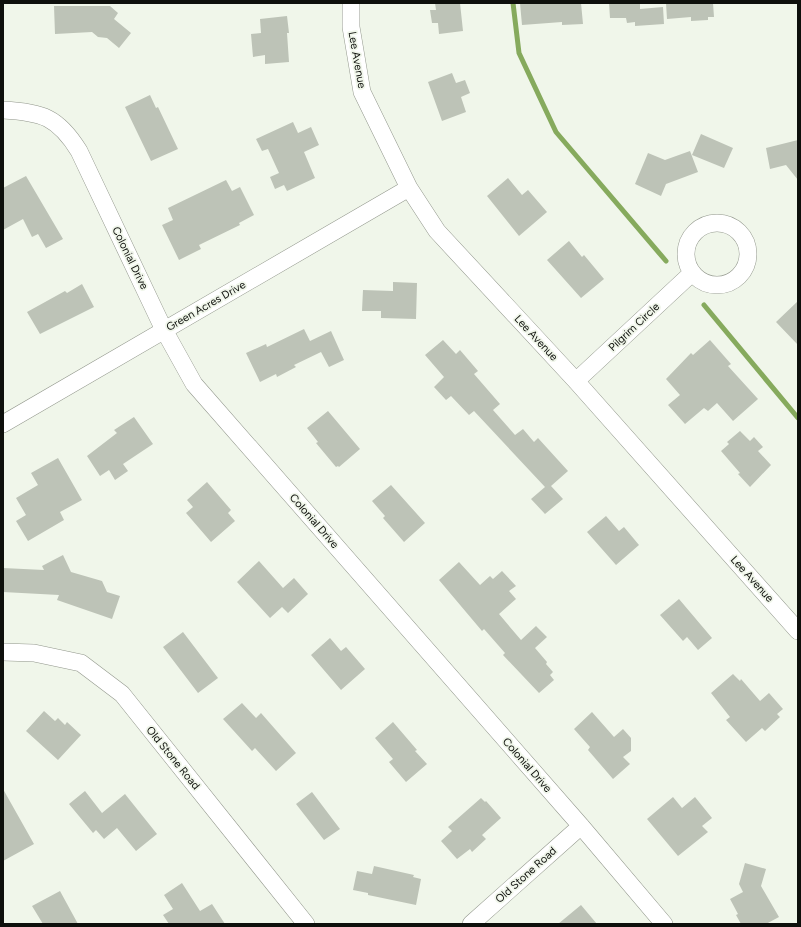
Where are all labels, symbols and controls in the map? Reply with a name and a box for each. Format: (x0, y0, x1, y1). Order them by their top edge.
street label: Lee Avenue (346, 30, 368, 90)
street label: Colonial Drive (109, 225, 151, 291)
street label: Green Acres Drive (164, 278, 248, 334)
street label: Pilgrim Circle (606, 300, 662, 354)
street label: Lee Avenue (512, 312, 560, 364)
street label: Colonial Drive (287, 491, 341, 551)
street label: Lee Avenue (728, 553, 776, 605)
street label: Old Stone Road (144, 724, 202, 792)
street label: Colonial Drive (500, 735, 554, 795)
street label: Old Stone Road (493, 844, 559, 906)

